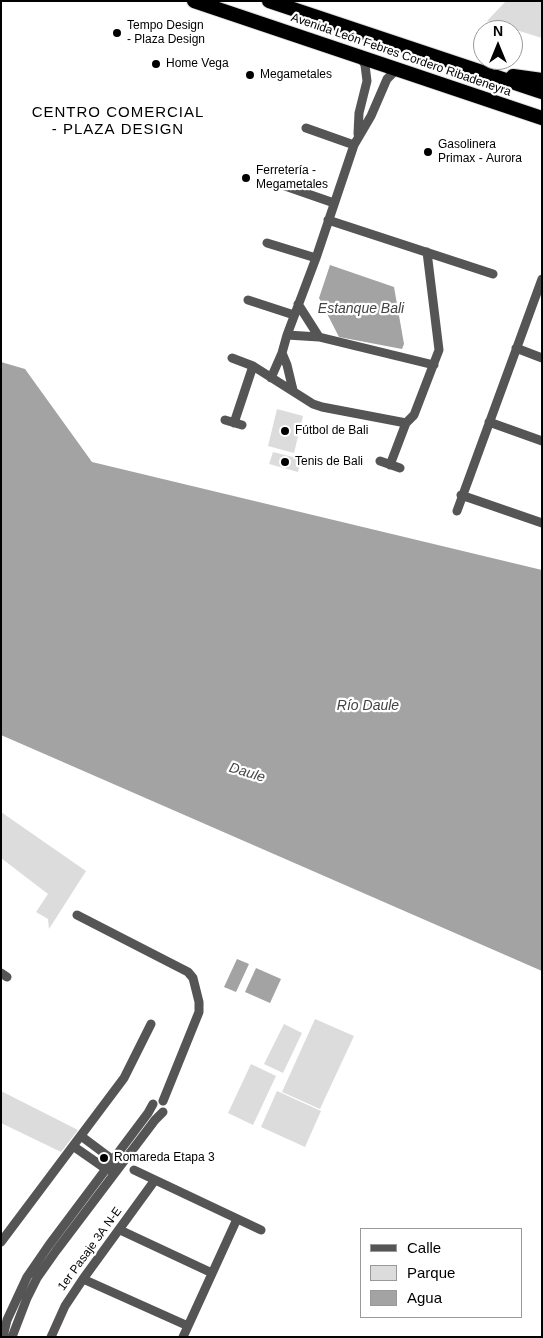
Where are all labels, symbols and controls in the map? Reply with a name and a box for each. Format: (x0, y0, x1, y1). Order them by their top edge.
street label: Avenida León Febres Cordero Ribadeneyra (289, 10, 513, 100)
place label: Tempo Design - Plaza Design (127, 19, 205, 47)
north arrow (473, 20, 523, 70)
text: N (493, 23, 503, 39)
marker: Tempo Design - Plaza Design (111, 27, 123, 39)
place label: Home Vega (166, 57, 229, 71)
marker: Home Vega (150, 58, 162, 70)
place label: Megametales (260, 68, 332, 82)
marker: Megametales (244, 69, 256, 81)
district label: CENTRO COMERCIAL - PLAZA DESIGN (30, 104, 206, 139)
place label: Gasolinera Primax - Aurora (438, 138, 522, 166)
marker: Gasolinera Primax - Aurora (422, 146, 434, 158)
place label: Ferretería - Megametales (256, 164, 328, 192)
marker: Ferretería - Megametales (240, 172, 252, 184)
water label: Estanque Bali (318, 301, 404, 317)
place label: Fútbol de Bali (295, 424, 368, 438)
marker: Fútbol de Bali (279, 425, 291, 437)
place label: Tenis de Bali (295, 455, 363, 469)
marker: Tenis de Bali (279, 456, 291, 468)
water label: Río Daule (337, 698, 399, 714)
water label: Daule (227, 760, 267, 786)
place label: Romareda Etapa 3 (114, 1151, 215, 1165)
marker: Romareda Etapa 3 (98, 1152, 110, 1164)
street label: 1er Pasaje 3A N-E (55, 1205, 125, 1293)
legend (360, 1228, 523, 1318)
text: Calle (407, 1239, 441, 1256)
text: Parque (407, 1264, 455, 1281)
text: Agua (407, 1289, 442, 1306)

